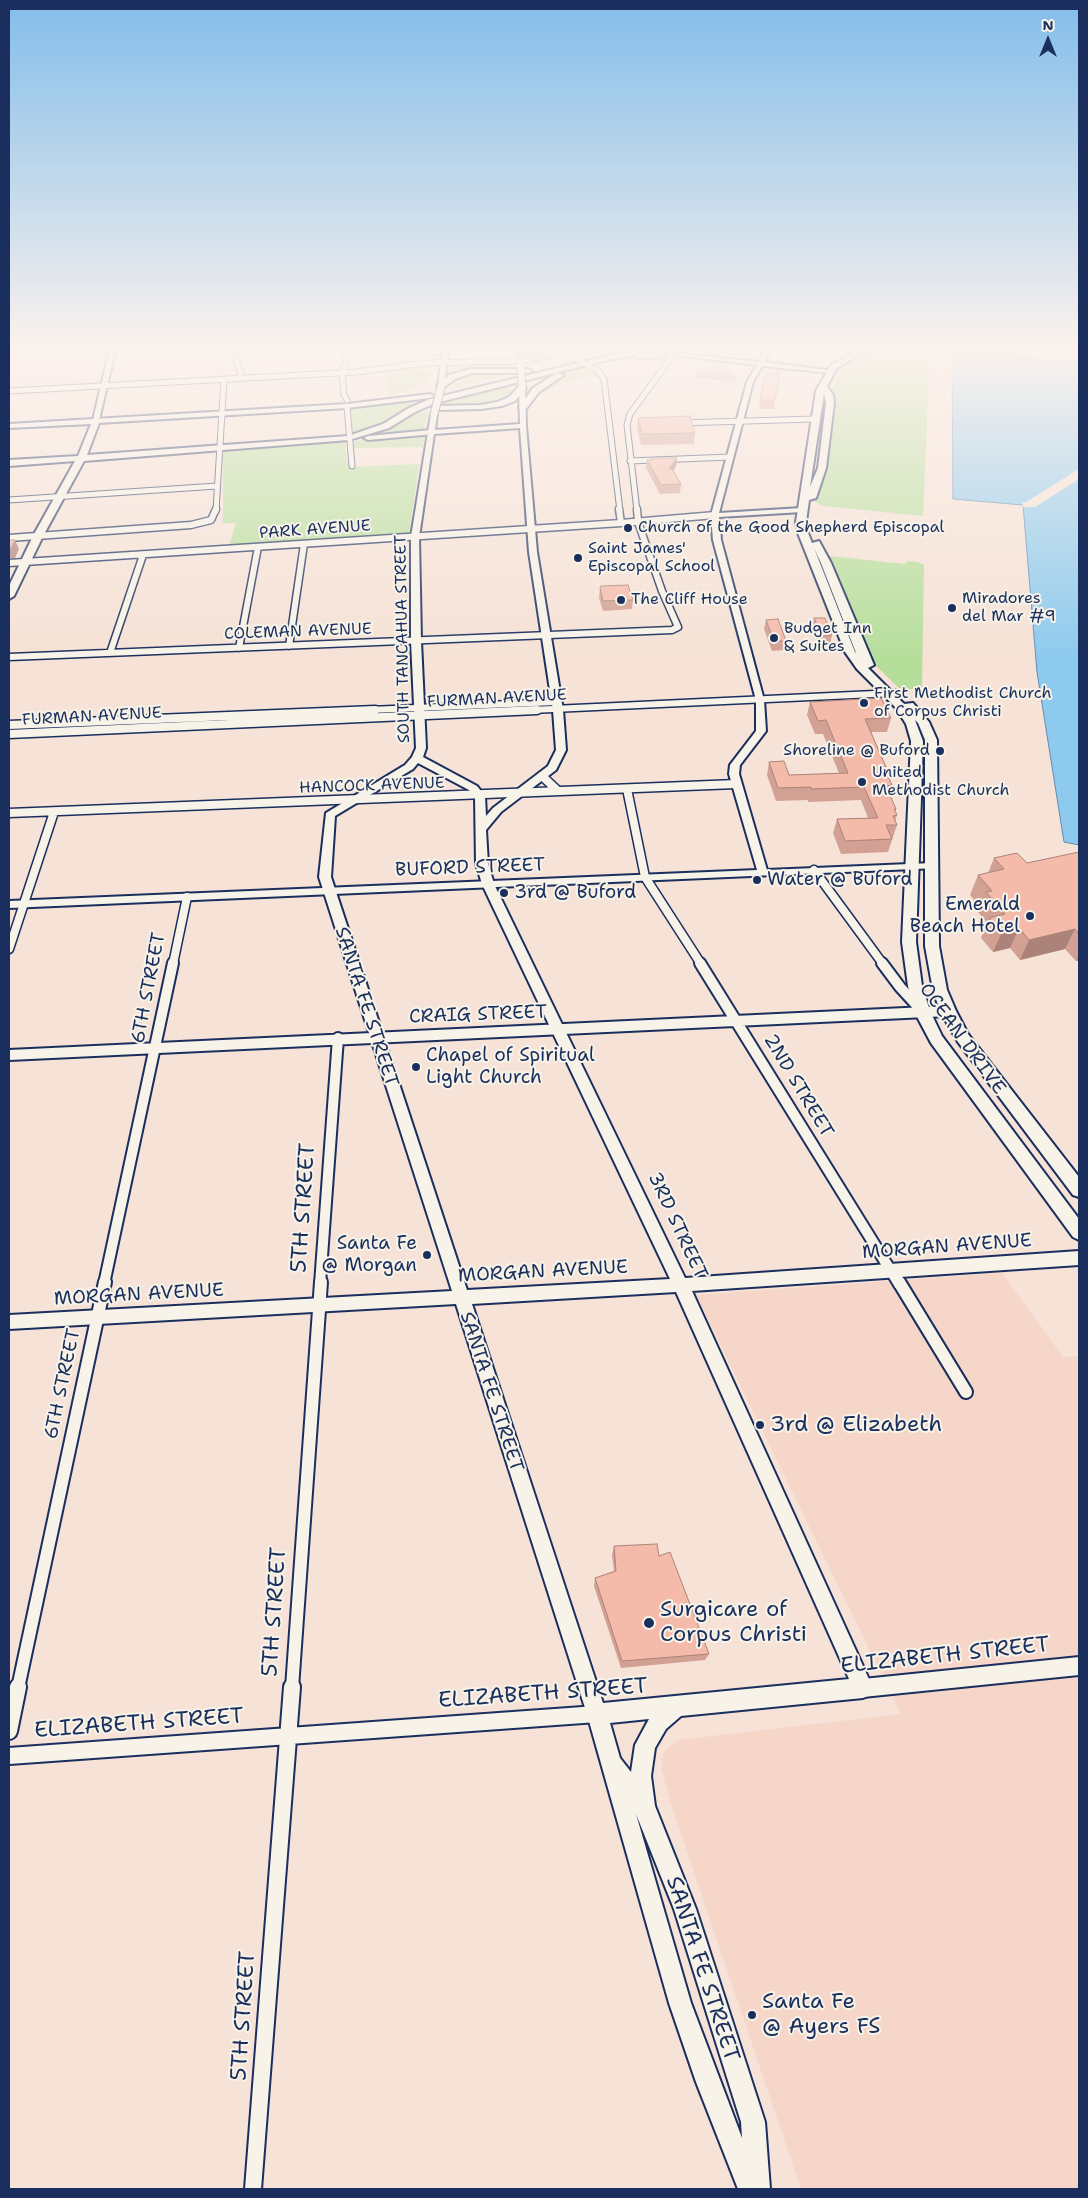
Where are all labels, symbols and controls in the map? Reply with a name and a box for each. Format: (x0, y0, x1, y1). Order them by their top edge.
north arrow (1023, 15, 1073, 65)
text: N (1042, 16, 1054, 34)
street label: PARK AVENUE (259, 517, 371, 543)
place label: Church of the Good Shepherd Episcopal (638, 518, 944, 538)
marker: Church of the Good Shepherd Episcopal (622, 522, 634, 534)
street label: SOUTH TANCAHUA STREET (392, 535, 414, 743)
place label: Saint James' Episcopal School (588, 539, 715, 577)
marker: Saint James' Episcopal School (572, 552, 584, 564)
place label: Miradores del Mar #9 (962, 589, 1056, 627)
place label: The Cliff House (631, 590, 748, 610)
marker: The Cliff House (615, 594, 627, 606)
marker: Miradores del Mar #9 (946, 602, 958, 614)
place label: Budget Inn & Suites (784, 619, 872, 657)
street label: COLEMAN AVENUE (224, 620, 372, 644)
marker: Budget Inn & Suites (768, 632, 780, 644)
place label: First Methodist Church of Corpus Christi (874, 684, 1052, 722)
street label: FURMAN AVENUE (427, 686, 567, 712)
marker: First Methodist Church of Corpus Christi (858, 697, 870, 709)
street label: FURMAN AVENUE (22, 704, 162, 730)
place label: Shoreline @ Buford (783, 741, 930, 761)
marker: Shoreline @ Buford (934, 745, 946, 757)
place label: United Methodist Church (872, 763, 1010, 801)
street label: HANCOCK AVENUE (299, 774, 445, 798)
marker: United Methodist Church (856, 776, 868, 788)
street label: BUFORD STREET (395, 854, 545, 882)
place label: Water @ Buford (767, 869, 912, 891)
marker: Water @ Buford (751, 874, 763, 886)
place label: 3rd @ Buford (514, 882, 636, 904)
marker: 3rd @ Buford (498, 887, 510, 899)
place label: Emerald Beach Hotel (910, 894, 1020, 938)
marker: Emerald Beach Hotel (1024, 910, 1036, 922)
street label: SANTA FE STREET (329, 924, 403, 1090)
street label: 6TH STREET (127, 931, 171, 1045)
street label: OCEAN DRIVE (914, 979, 1010, 1099)
street label: CRAIG STREET (409, 1001, 547, 1029)
street label: 2ND STREET (758, 1030, 838, 1142)
place label: Chapel of Spiritual Light Church (426, 1045, 595, 1089)
marker: Chapel of Spiritual Light Church (410, 1061, 422, 1073)
street label: 5TH STREET (286, 1142, 322, 1274)
street label: 3RD STREET (642, 1169, 712, 1283)
street label: MORGAN AVENUE (861, 1230, 1033, 1264)
place label: Santa Fe @ Morgan (322, 1233, 417, 1277)
marker: Santa Fe @ Morgan (421, 1249, 433, 1261)
street label: MORGAN AVENUE (457, 1256, 629, 1288)
street label: MORGAN AVENUE (53, 1279, 225, 1311)
street label: SANTA FE STREET (454, 1309, 528, 1475)
street label: 6TH STREET (40, 1327, 86, 1441)
place label: 3rd @ Elizabeth (770, 1412, 942, 1438)
marker: 3rd @ Elizabeth (754, 1419, 766, 1431)
street label: 5TH STREET (257, 1546, 293, 1678)
place label: Surgicare of Corpus Christi (660, 1597, 807, 1648)
marker: Surgicare of Corpus Christi (642, 1616, 656, 1630)
street label: ELIZABETH STREET (839, 1632, 1051, 1680)
street label: ELIZABETH STREET (437, 1674, 649, 1714)
street label: ELIZABETH STREET (33, 1704, 245, 1744)
street label: SANTA FE STREET (660, 1873, 744, 2065)
street label: 5TH STREET (226, 1950, 262, 2082)
place label: Santa Fe @ Ayers FS (762, 1989, 881, 2040)
marker: Santa Fe @ Ayers FS (746, 2009, 758, 2021)

